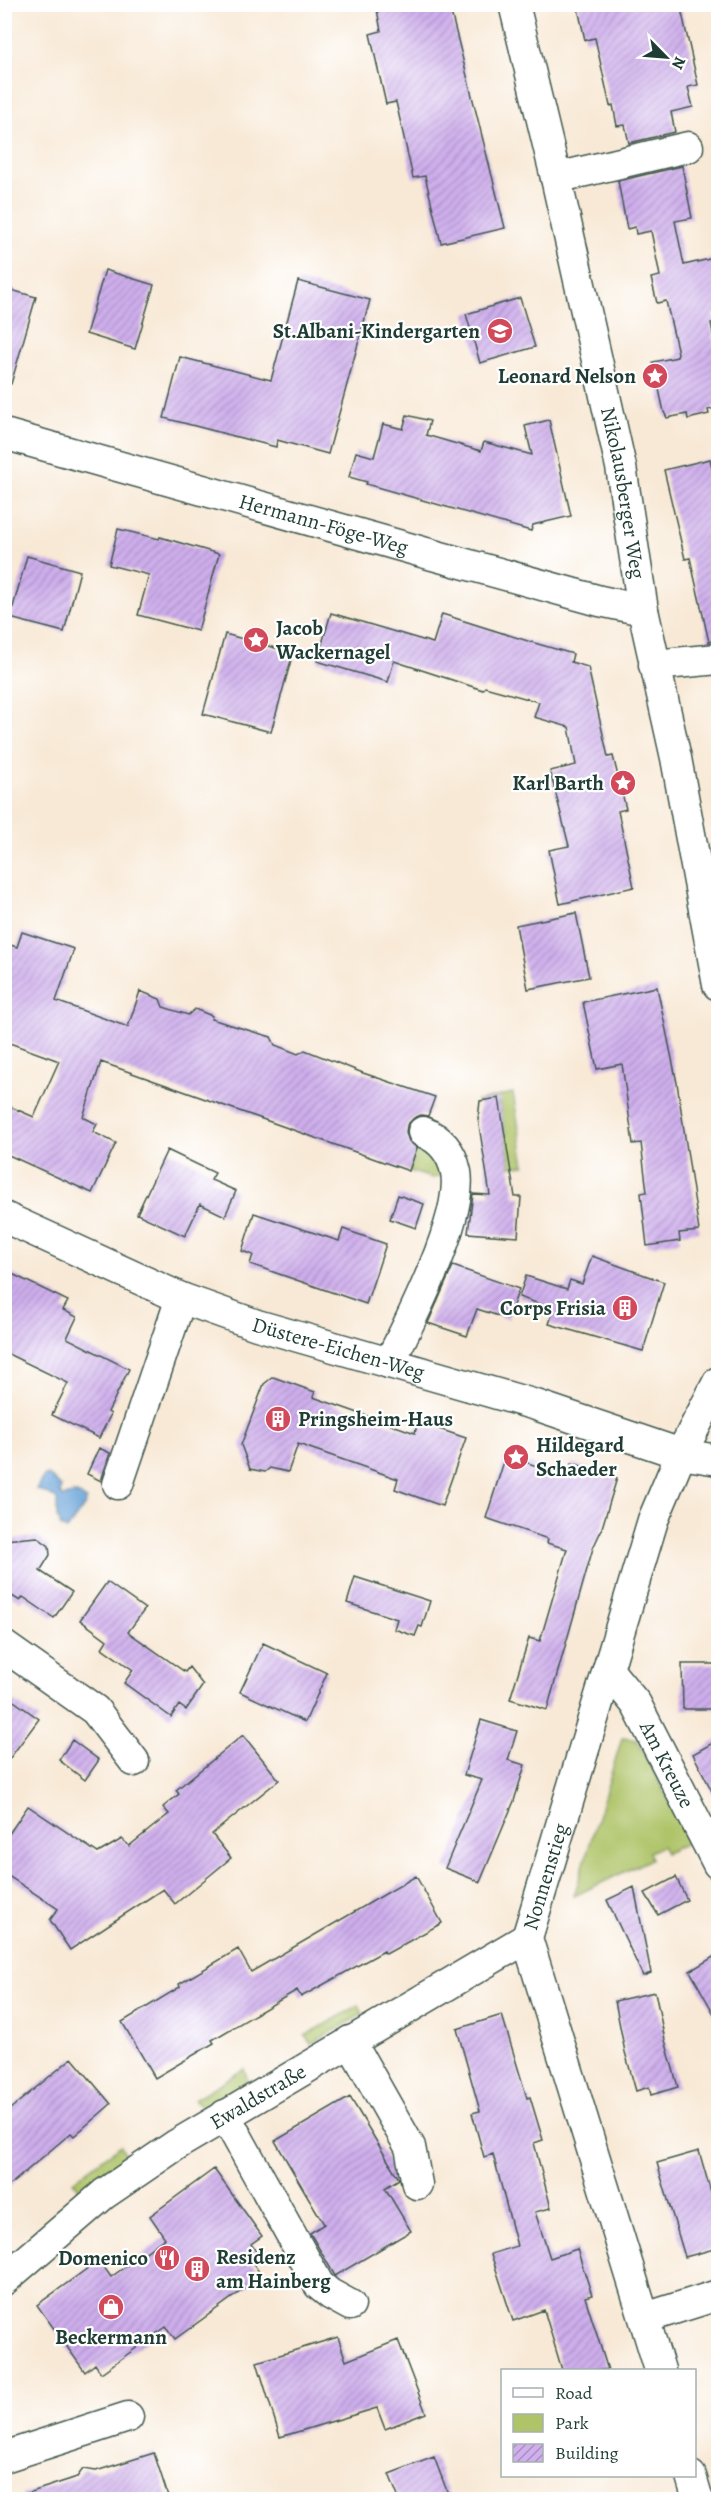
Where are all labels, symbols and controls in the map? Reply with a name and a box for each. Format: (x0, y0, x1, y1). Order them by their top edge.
north arrow (636, 27, 696, 87)
text: N (666, 53, 691, 73)
school or university icon: St.Albani-Kindergarten (485, 316, 515, 346)
place label: St.Albani-Kindergarten (273, 317, 480, 345)
place icon: Leonard Nelson (640, 361, 670, 391)
place label: Leonard Nelson (498, 362, 636, 390)
street label: Nikolausberger Weg (594, 404, 652, 581)
street label: Hermann-Föge-Weg (236, 487, 412, 561)
place label: Jacob Wackernagel (275, 614, 391, 666)
place icon: Jacob Wackernagel (241, 625, 271, 655)
place icon: Karl Barth (608, 768, 638, 798)
place label: Karl Barth (512, 769, 604, 797)
building icon: Corps Frisia (610, 1293, 640, 1323)
place label: Corps Frisia (500, 1294, 607, 1322)
street label: Düstere-Eichen-Weg (249, 1310, 428, 1387)
building icon: Pringsheim-Haus (263, 1404, 293, 1434)
place label: Pringsheim-Haus (298, 1405, 453, 1433)
place label: Hildegard Schaeder (536, 1431, 625, 1483)
place icon: Hildegard Schaeder (501, 1442, 531, 1472)
street label: Am Kreuze (633, 1715, 701, 1813)
street label: Nonnenstieg (516, 1819, 575, 1934)
street label: Ewaldstraße (204, 2057, 311, 2136)
restaurant icon: Domenico (152, 2243, 182, 2273)
place label: Residenz am Hainberg (216, 2243, 331, 2295)
place label: Domenico (58, 2244, 148, 2272)
building icon: Residenz am Hainberg (182, 2254, 212, 2284)
shop icon: Beckermann (96, 2292, 126, 2322)
place label: Beckermann (55, 2323, 167, 2351)
legend (501, 2369, 696, 2477)
text: Road (555, 2381, 593, 2405)
text: Park (555, 2411, 589, 2435)
text: Building (555, 2441, 619, 2465)

